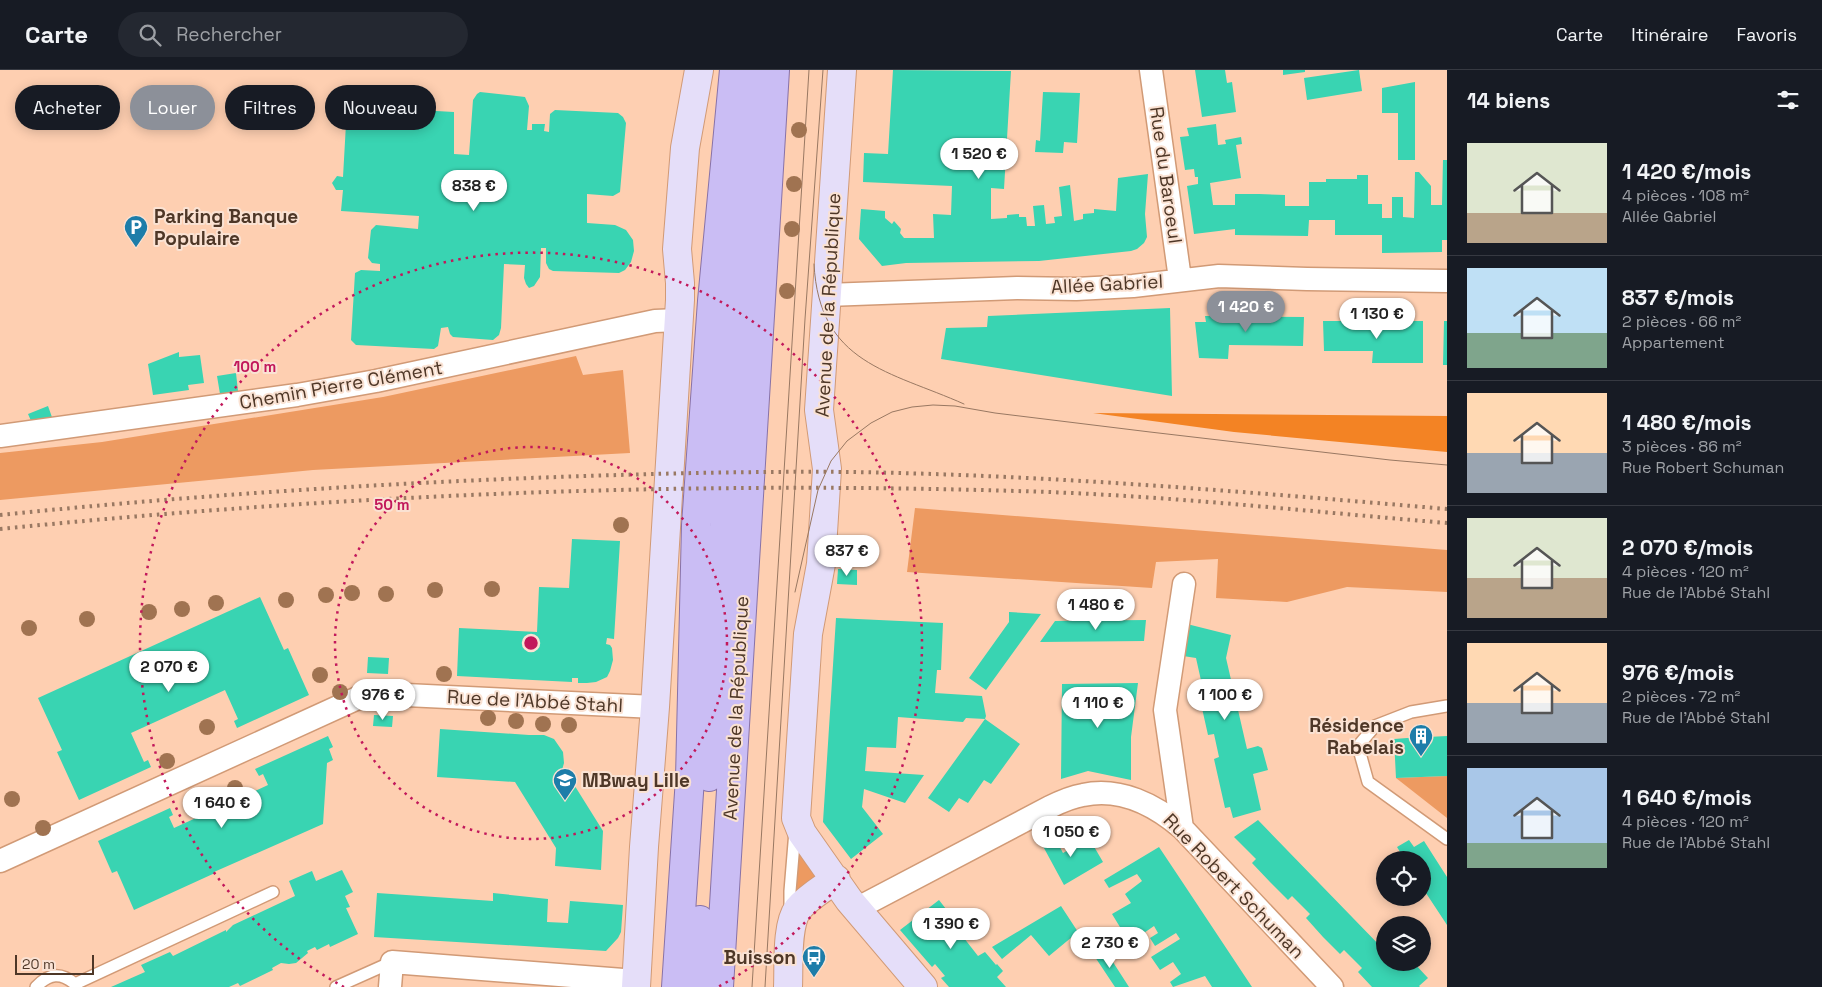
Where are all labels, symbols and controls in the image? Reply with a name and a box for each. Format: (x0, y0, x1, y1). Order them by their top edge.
search box (118, 12, 468, 57)
text: Carte (25, 19, 88, 50)
icon: search (136, 21, 164, 49)
text: Rechercher (176, 22, 282, 47)
text: Carte (1556, 23, 1603, 46)
text: Itinéraire (1631, 23, 1708, 46)
text: Favoris (1736, 23, 1797, 46)
chip: Acheter (15, 85, 120, 130)
chip: Louer (130, 85, 215, 130)
chip: Filtres (225, 85, 315, 130)
chip: Nouveau (325, 85, 436, 130)
icon: filters (1774, 86, 1802, 114)
text: 14 biens (1467, 87, 1550, 114)
street label: Rue du Baroeul (1144, 105, 1188, 245)
pin: 1 520 € (933, 138, 1025, 180)
text: 1 520 € (951, 143, 1007, 164)
text: 1 420 €/mois (1622, 158, 1751, 185)
icon: home (1507, 163, 1567, 223)
pin: 838 € (439, 170, 509, 212)
text: 838 € (452, 175, 496, 196)
text: 4 pièces · 108 m² (1622, 185, 1749, 206)
street label: Avenue de la République (810, 192, 846, 418)
place label: Parking Banque Populaire (154, 204, 298, 251)
text: Allée Gabriel (1622, 206, 1716, 227)
parking icon: Parking Banque Populaire (123, 214, 149, 248)
street label: Allée Gabriel (1050, 269, 1164, 299)
text: 837 €/mois (1622, 284, 1734, 311)
icon: home (1507, 288, 1567, 348)
pin: 1 420 € (1200, 290, 1292, 333)
text: 1 420 € (1218, 296, 1274, 317)
pin: 1 130 € (1331, 298, 1423, 340)
text: 1 130 € (1350, 303, 1404, 324)
text: 2 pièces · 66 m² (1622, 311, 1741, 332)
text: Appartement (1622, 332, 1725, 353)
street label: Chemin Pierre Clément (237, 355, 445, 415)
text: 100 m (234, 357, 276, 376)
text: 1 480 €/mois (1622, 409, 1752, 436)
icon: home (1507, 413, 1567, 473)
text: 3 pièces · 86 m² (1622, 436, 1742, 457)
text: Rue Robert Schuman (1622, 457, 1784, 478)
text: 50 m (374, 495, 410, 514)
pin: 837 € (812, 534, 882, 577)
text: 2 070 €/mois (1622, 534, 1753, 561)
icon: home (1507, 538, 1567, 598)
text: 837 € (825, 540, 869, 561)
text: 4 pièces · 120 m² (1622, 561, 1749, 582)
text: Rue de l'Abbé Stahl (1622, 582, 1770, 603)
pin: 1 480 € (1050, 588, 1142, 631)
text: 1 480 € (1068, 594, 1124, 615)
street label: Avenue de la République (718, 595, 754, 821)
centre of rings (522, 634, 540, 652)
pin: 2 070 € (123, 650, 215, 693)
text: 2 070 € (140, 656, 198, 677)
text: 976 €/mois (1622, 659, 1734, 686)
icon: home (1507, 663, 1567, 723)
pin: 976 € (348, 678, 418, 721)
pin: 1 100 € (1179, 678, 1271, 721)
text: 976 € (361, 684, 405, 705)
street label: Rue de l'Abbé Stahl (446, 684, 624, 718)
text: 1 100 € (1198, 684, 1252, 705)
pin: 1 110 € (1052, 686, 1144, 729)
text: 2 pièces · 72 m² (1622, 686, 1740, 707)
text: 1 110 € (1072, 692, 1124, 713)
text: Rue de l'Abbé Stahl (1622, 707, 1770, 728)
place label: Résidence Rabelais (1309, 713, 1404, 760)
building icon: Résidence Rabelais (1408, 723, 1434, 757)
school or university icon: MBway Lille (552, 767, 578, 801)
place label: MBway Lille (582, 768, 690, 793)
text: 1 640 €/mois (1622, 784, 1752, 811)
pin: 1 640 € (176, 786, 268, 829)
icon: home (1507, 788, 1567, 848)
text: 1 640 € (194, 792, 250, 813)
street label: Rue Robert Schuman (1158, 808, 1310, 964)
text: 4 pièces · 120 m² (1622, 811, 1749, 832)
pin: 1 050 € (1025, 816, 1117, 858)
text: 1 050 € (1043, 821, 1099, 842)
text: Rue de l'Abbé Stahl (1622, 832, 1770, 853)
map controls (1376, 851, 1431, 971)
button: locate (1376, 851, 1431, 906)
pin: 1 390 € (905, 908, 997, 950)
text: 1 390 € (923, 913, 979, 934)
button: layers (1376, 916, 1431, 971)
pin: 2 730 € (1064, 926, 1156, 969)
text: 2 730 € (1081, 932, 1139, 953)
bus stop icon: Buisson (801, 944, 827, 978)
place label: Buisson (723, 945, 796, 970)
scale bar (15, 952, 94, 975)
text: 20 m (22, 955, 55, 973)

